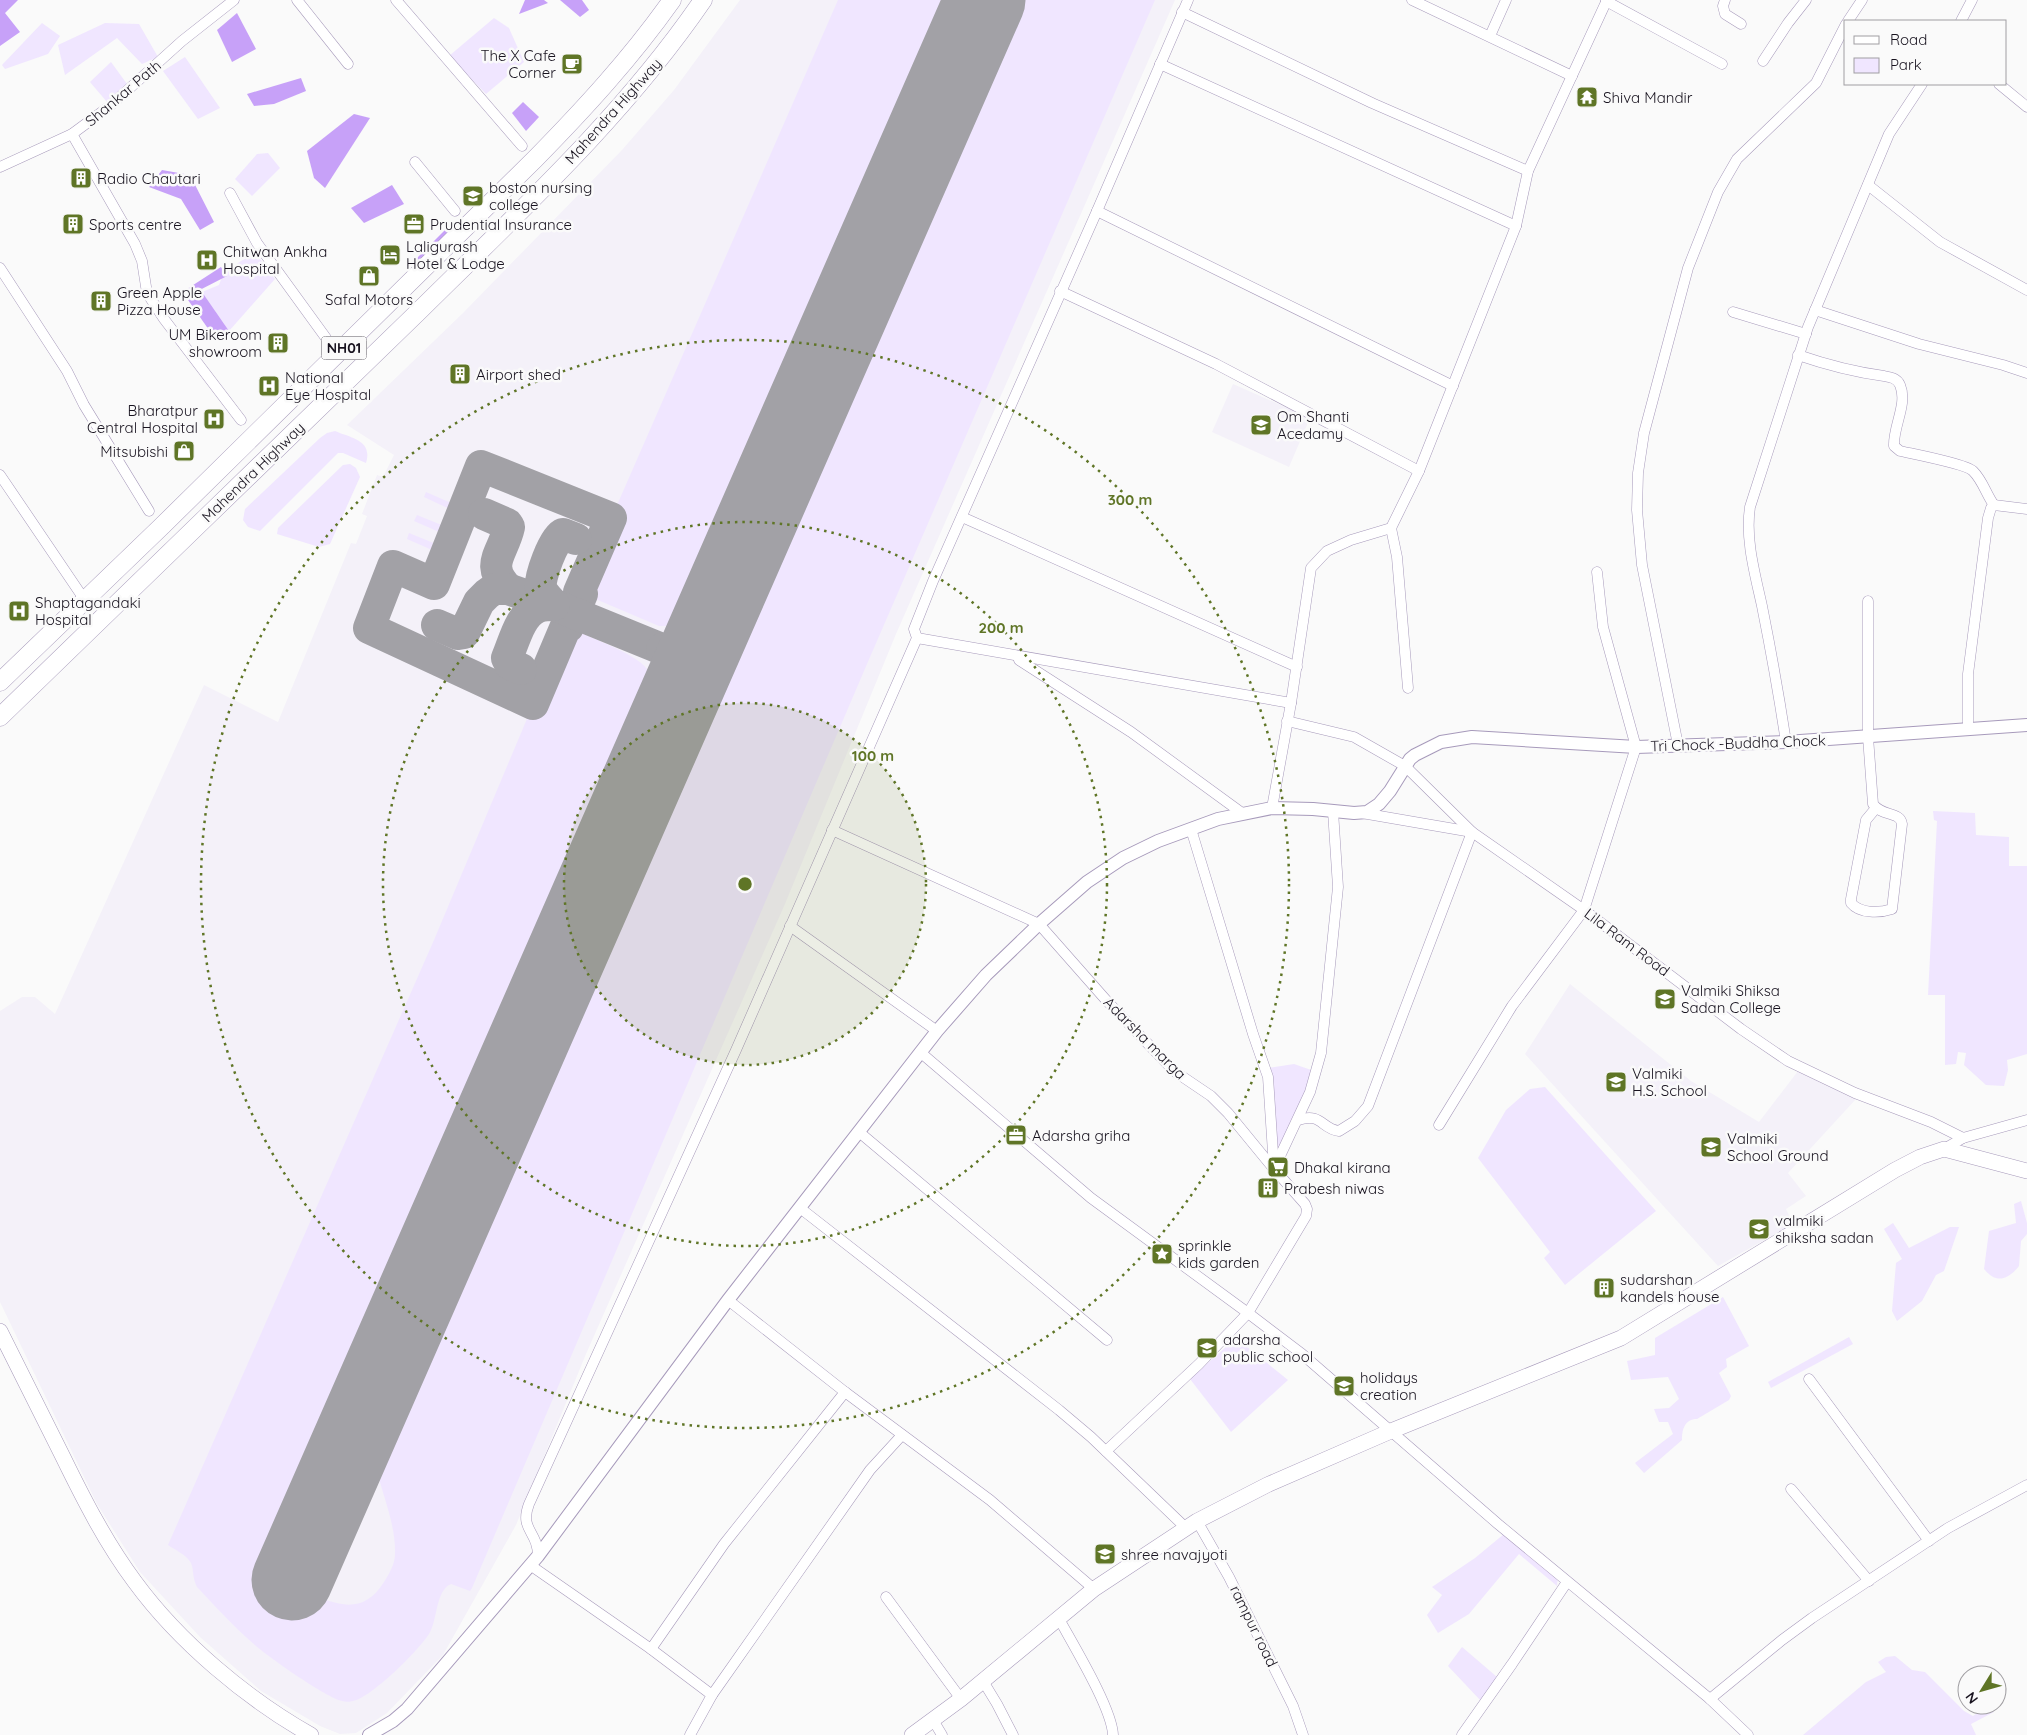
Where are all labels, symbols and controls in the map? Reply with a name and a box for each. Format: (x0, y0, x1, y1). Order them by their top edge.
legend (1844, 20, 2007, 85)
text: Road (1890, 30, 1927, 49)
place label: The X Cafe Corner (480, 46, 556, 82)
cafe icon: The X Cafe Corner (560, 52, 584, 76)
street label: Mahendra Highway (560, 54, 666, 168)
text: Park (1890, 55, 1922, 74)
street label: Shankar Path (81, 56, 165, 130)
temple icon: Shiva Mandir (1575, 85, 1599, 109)
place label: Shiva Mandir (1603, 88, 1693, 107)
building icon: Radio Chautari (69, 166, 93, 190)
place label: Radio Chautari (97, 169, 201, 188)
place label: boston nursing college (489, 178, 592, 214)
school or university icon: boston nursing college (461, 184, 485, 208)
building icon: Sports centre (61, 212, 85, 236)
office icon: Prudential Insurance (402, 212, 426, 236)
place label: Sports centre (89, 215, 182, 234)
place label: Prudential Insurance (430, 215, 572, 234)
place label: Laligurash Hotel & Lodge (406, 237, 505, 273)
place label: Chitwan Ankha Hospital (223, 242, 327, 278)
hotel icon: Laligurash Hotel & Lodge (378, 243, 402, 267)
hospital icon: Chitwan Ankha Hospital (195, 248, 219, 272)
shop icon: Safal Motors (357, 264, 381, 288)
place label: Green Apple Pizza House (117, 283, 202, 319)
building icon: Green Apple Pizza House (89, 289, 113, 313)
place label: Safal Motors (325, 290, 413, 309)
place label: UM Bikeroom showroom (168, 325, 262, 361)
building icon: UM Bikeroom showroom (266, 331, 290, 355)
road number: NH01 (322, 336, 366, 359)
building icon: Airport shed (448, 362, 472, 386)
place label: Airport shed (476, 365, 561, 384)
place label: National Eye Hospital (285, 368, 371, 404)
hospital icon: National Eye Hospital (257, 374, 281, 398)
place label: Bharatpur Central Hospital (87, 401, 198, 437)
hospital icon: Bharatpur Central Hospital (202, 407, 226, 431)
place label: Om Shanti Acedamy (1277, 407, 1349, 443)
school or university icon: Om Shanti Acedamy (1249, 413, 1273, 437)
street label: Mahendra Highway (198, 418, 308, 526)
shop icon: Mitsubishi (172, 439, 196, 463)
place label: Mitsubishi (100, 442, 168, 461)
text: 300 m (1108, 490, 1152, 509)
place label: Shaptagandaki Hospital (35, 593, 141, 629)
hospital icon: Shaptagandaki Hospital (7, 599, 31, 623)
text: 200 m (979, 618, 1024, 637)
street label: Tri Chock -Buddha Chock (1650, 730, 1826, 756)
text: 100 m (852, 746, 894, 765)
centre of rings (736, 875, 754, 893)
street label: Lila Ram Road (1581, 904, 1673, 980)
place label: Valmiki Shiksa Sadan College (1681, 981, 1781, 1017)
school or university icon: Valmiki Shiksa Sadan College (1653, 987, 1677, 1011)
street label: Adarsha marga (1100, 993, 1190, 1083)
place label: Valmiki H.S. School (1632, 1064, 1707, 1100)
school or university icon: Valmiki H.S. School (1604, 1070, 1628, 1094)
office icon: Adarsha griha (1004, 1123, 1028, 1147)
place label: Adarsha griha (1032, 1126, 1130, 1145)
place label: Valmiki School Ground (1727, 1129, 1829, 1165)
school or university icon: Valmiki School Ground (1699, 1135, 1723, 1159)
supermarket icon: Dhakal kirana (1266, 1155, 1290, 1179)
place label: Dhakal kirana (1294, 1158, 1391, 1177)
building icon: Prabesh niwas (1256, 1176, 1280, 1200)
place label: Prabesh niwas (1284, 1179, 1384, 1198)
place label: valmiki shiksha sadan (1775, 1211, 1874, 1247)
school or university icon: valmiki shiksha sadan (1747, 1217, 1771, 1241)
place label: sprinkle kids garden (1178, 1236, 1260, 1272)
place icon: sprinkle kids garden (1150, 1242, 1174, 1266)
place label: sudarshan kandels house (1620, 1270, 1720, 1306)
building icon: sudarshan kandels house (1592, 1276, 1616, 1300)
place label: adarsha public school (1223, 1330, 1313, 1366)
school or university icon: adarsha public school (1195, 1336, 1219, 1360)
place label: holidays creation (1360, 1368, 1418, 1404)
school or university icon: holidays creation (1332, 1374, 1356, 1398)
school or university icon: shree navajyoti (1093, 1542, 1117, 1566)
place label: shree navajyoti (1121, 1545, 1227, 1564)
street label: rampur road (1226, 1582, 1282, 1670)
north arrow (1957, 1665, 2007, 1715)
text: N (1961, 1688, 1982, 1707)

